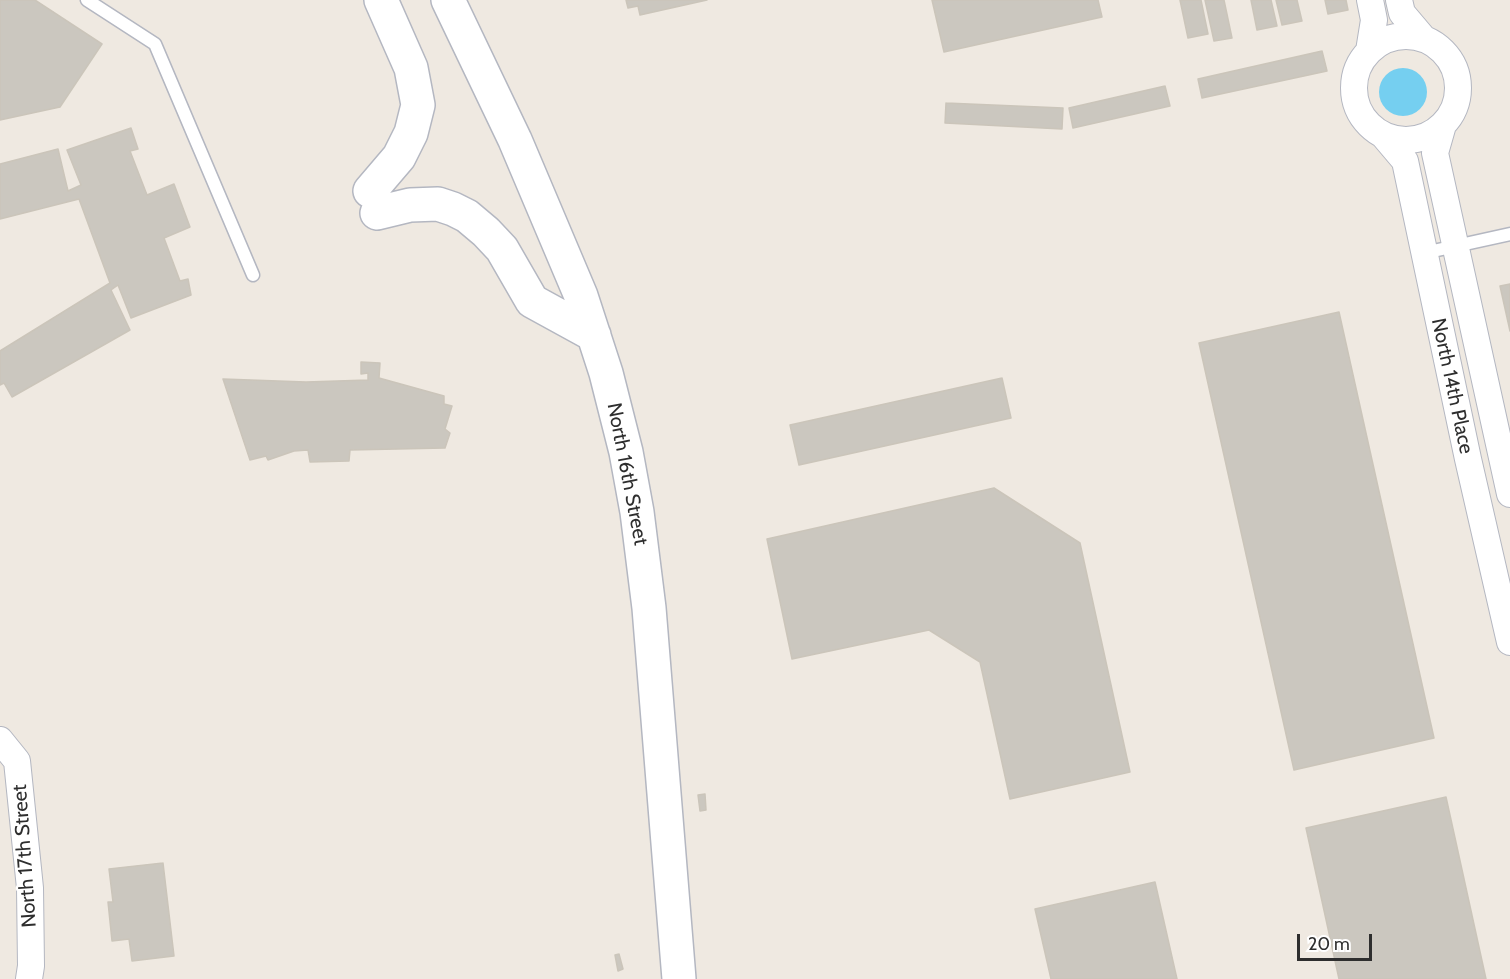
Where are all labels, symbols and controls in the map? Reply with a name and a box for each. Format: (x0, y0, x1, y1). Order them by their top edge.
street label: North 14th Place (1426, 316, 1478, 456)
street label: North 16th Street (601, 401, 653, 547)
street label: North 17th Street (8, 784, 42, 928)
scale bar (1300, 922, 1375, 960)
text: 20 m (1308, 933, 1350, 955)

